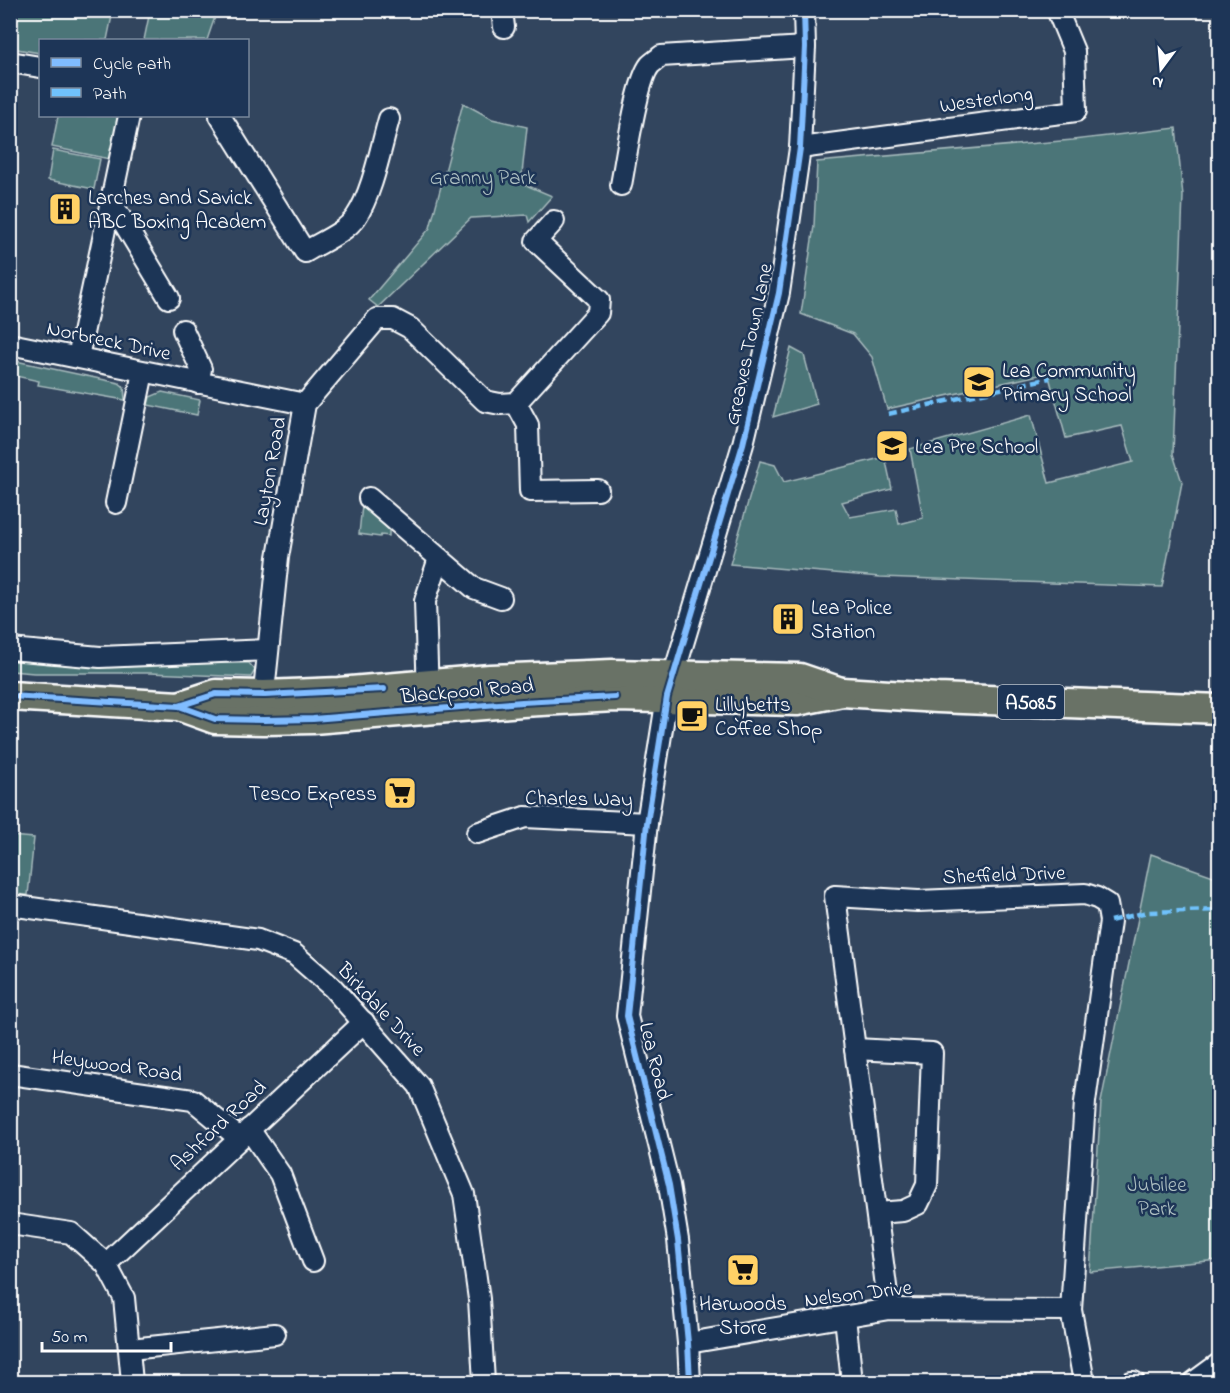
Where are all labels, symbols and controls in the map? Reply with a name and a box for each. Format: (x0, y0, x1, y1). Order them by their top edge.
legend (39, 39, 249, 117)
north arrow (1131, 39, 1191, 99)
text: Cycle path (93, 52, 171, 78)
text: N (1149, 68, 1166, 95)
street label: Westerlong (938, 80, 1035, 124)
text: Path (93, 82, 127, 108)
park label: Granny Park (430, 164, 537, 196)
place label: Larches and Savick ABC Boxing Academ (88, 184, 266, 240)
building icon: Larches and Savick ABC Boxing Academ (47, 191, 83, 227)
street label: Greaves Town Lane (718, 260, 782, 428)
street label: Norbreck Drive (44, 314, 174, 370)
place label: Lea Community Primary School (1002, 357, 1136, 413)
school or university icon: Lea Community Primary School (961, 364, 997, 400)
street label: Layton Road (247, 414, 297, 528)
school or university icon: Lea Pre School (874, 428, 910, 464)
place label: Lea Pre School (915, 433, 1038, 463)
place label: Lea Police Station (811, 594, 893, 648)
building icon: Lea Police Station (770, 601, 806, 637)
street label: Blackpool Road (398, 671, 535, 713)
road number: A5085 (998, 685, 1064, 719)
place label: Lillybetts Coffee Shop (715, 691, 822, 745)
cafe icon: Lillybetts Coffee Shop (674, 698, 710, 734)
supermarket icon: Tesco Express (382, 775, 418, 811)
place label: Tesco Express (249, 780, 377, 810)
street label: Charles Way (525, 784, 633, 818)
street label: Sheffield Drive (942, 859, 1067, 893)
street label: Birkdale Drive (328, 956, 432, 1064)
street label: Lea Road (630, 1019, 678, 1104)
street label: Heywood Road (49, 1043, 184, 1093)
street label: Ashford Road (164, 1074, 274, 1179)
park label: Jubilee Park (1127, 1171, 1187, 1225)
supermarket icon: Harwoods Store (725, 1252, 761, 1288)
street label: Nelson Drive (803, 1273, 914, 1316)
place label: Harwoods Store (699, 1290, 787, 1344)
scale bar (42, 1315, 171, 1353)
text: 50 m (51, 1325, 88, 1351)

